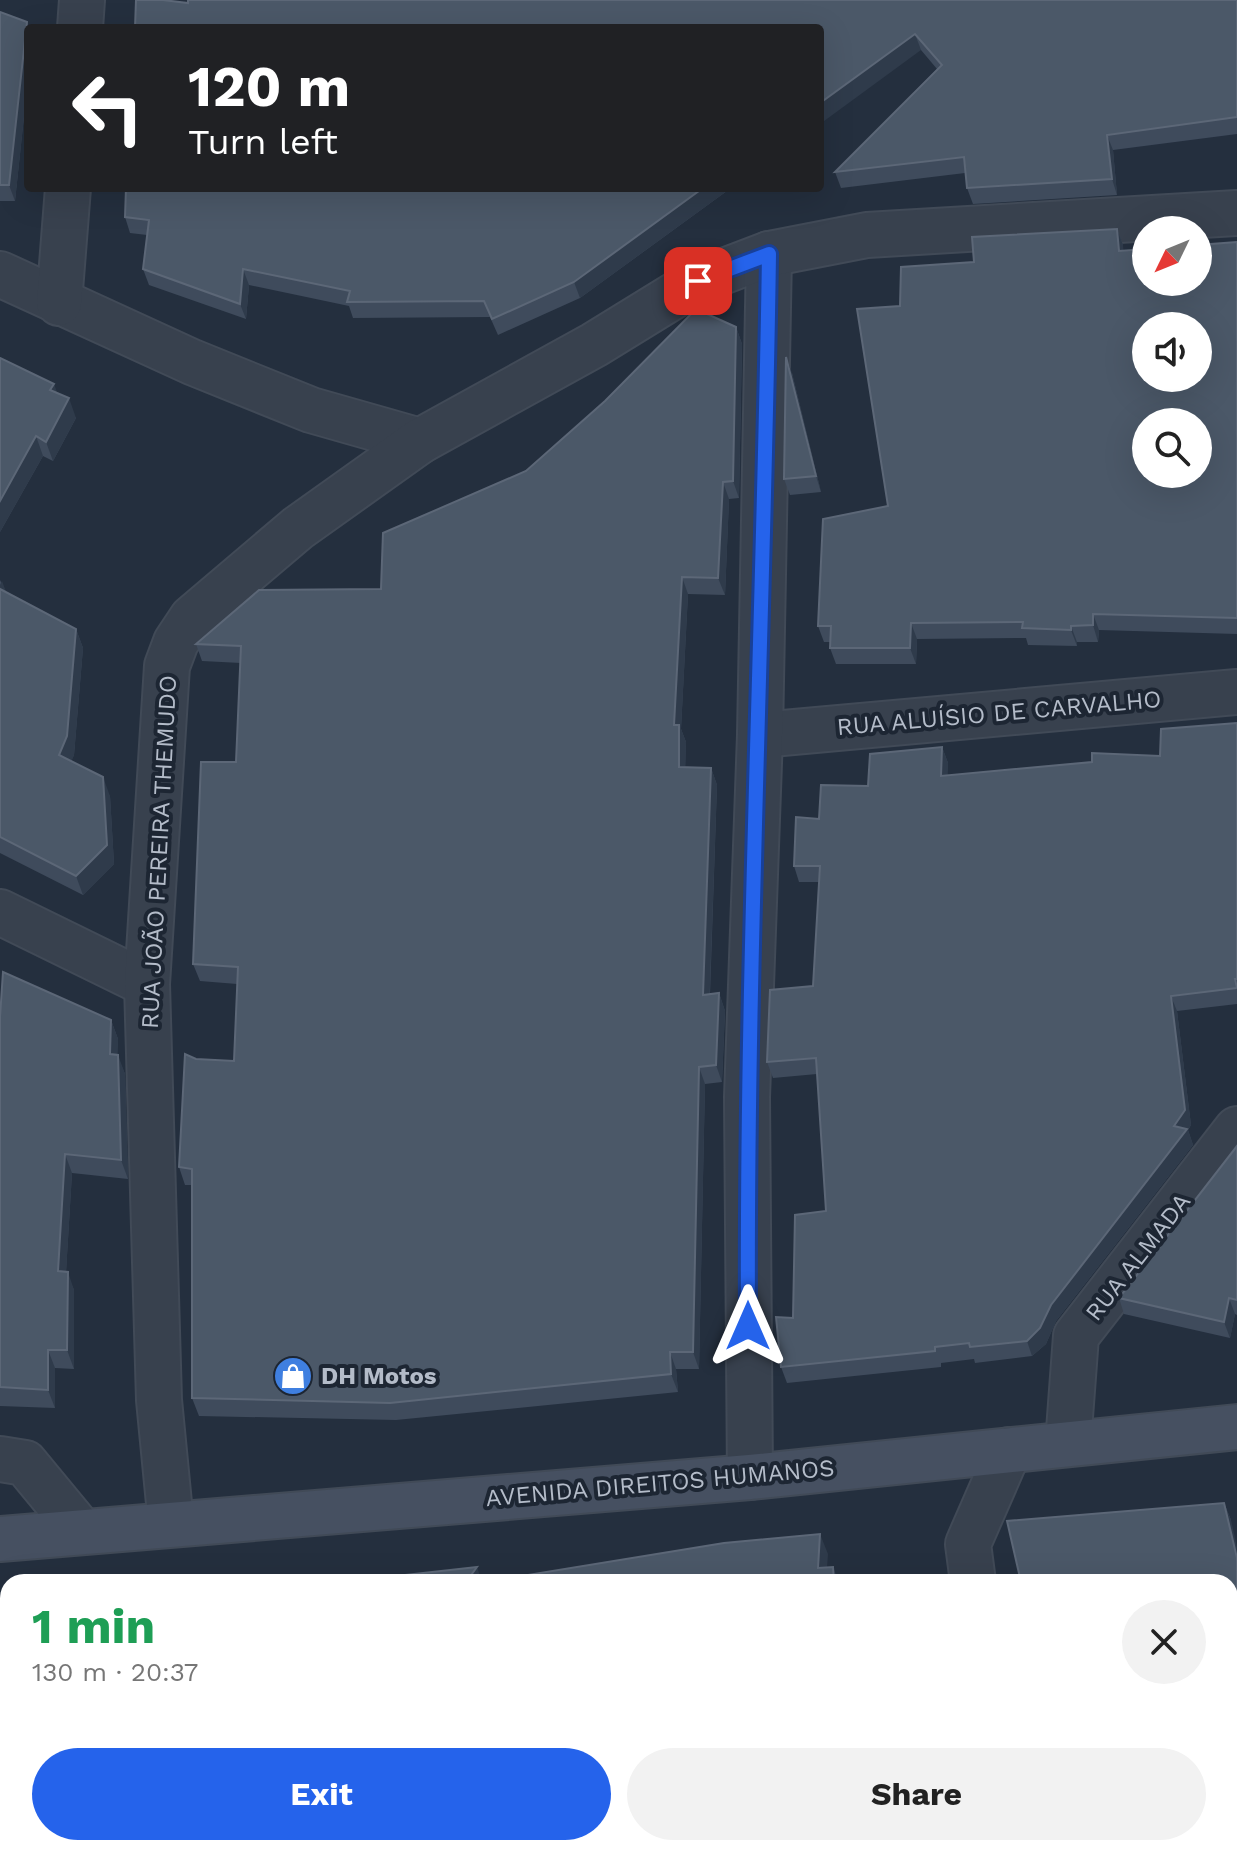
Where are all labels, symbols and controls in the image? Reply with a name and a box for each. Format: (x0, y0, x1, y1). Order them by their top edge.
text: 120 m (188, 54, 350, 120)
icon: left (56, 56, 160, 160)
text: Turn left (188, 121, 338, 163)
north arrow (1132, 216, 1212, 296)
map controls (1132, 216, 1212, 488)
pin (664, 247, 732, 315)
icon: arrive (676, 259, 720, 303)
button: sound (1132, 312, 1212, 392)
button: search (1132, 408, 1212, 488)
street label: RUA JOÃO PEREIRA THEMUDO (136, 674, 182, 1030)
street label: RUA ALUÍSIO DE CARVALHO (836, 685, 1162, 741)
street label: RUA ALMADA (1080, 1188, 1196, 1326)
position arrow (706, 1284, 790, 1368)
shop icon: DH Motos (272, 1355, 314, 1397)
place label: DH Motos (321, 1362, 437, 1390)
street label: AVENIDA DIREITOS HUMANOS (484, 1454, 836, 1512)
text: 1 min (32, 1598, 155, 1655)
button: close (1122, 1600, 1206, 1684)
text: 130 m · 20:37 (32, 1657, 198, 1687)
button: Exit (32, 1748, 611, 1840)
button: Share (627, 1748, 1206, 1840)

